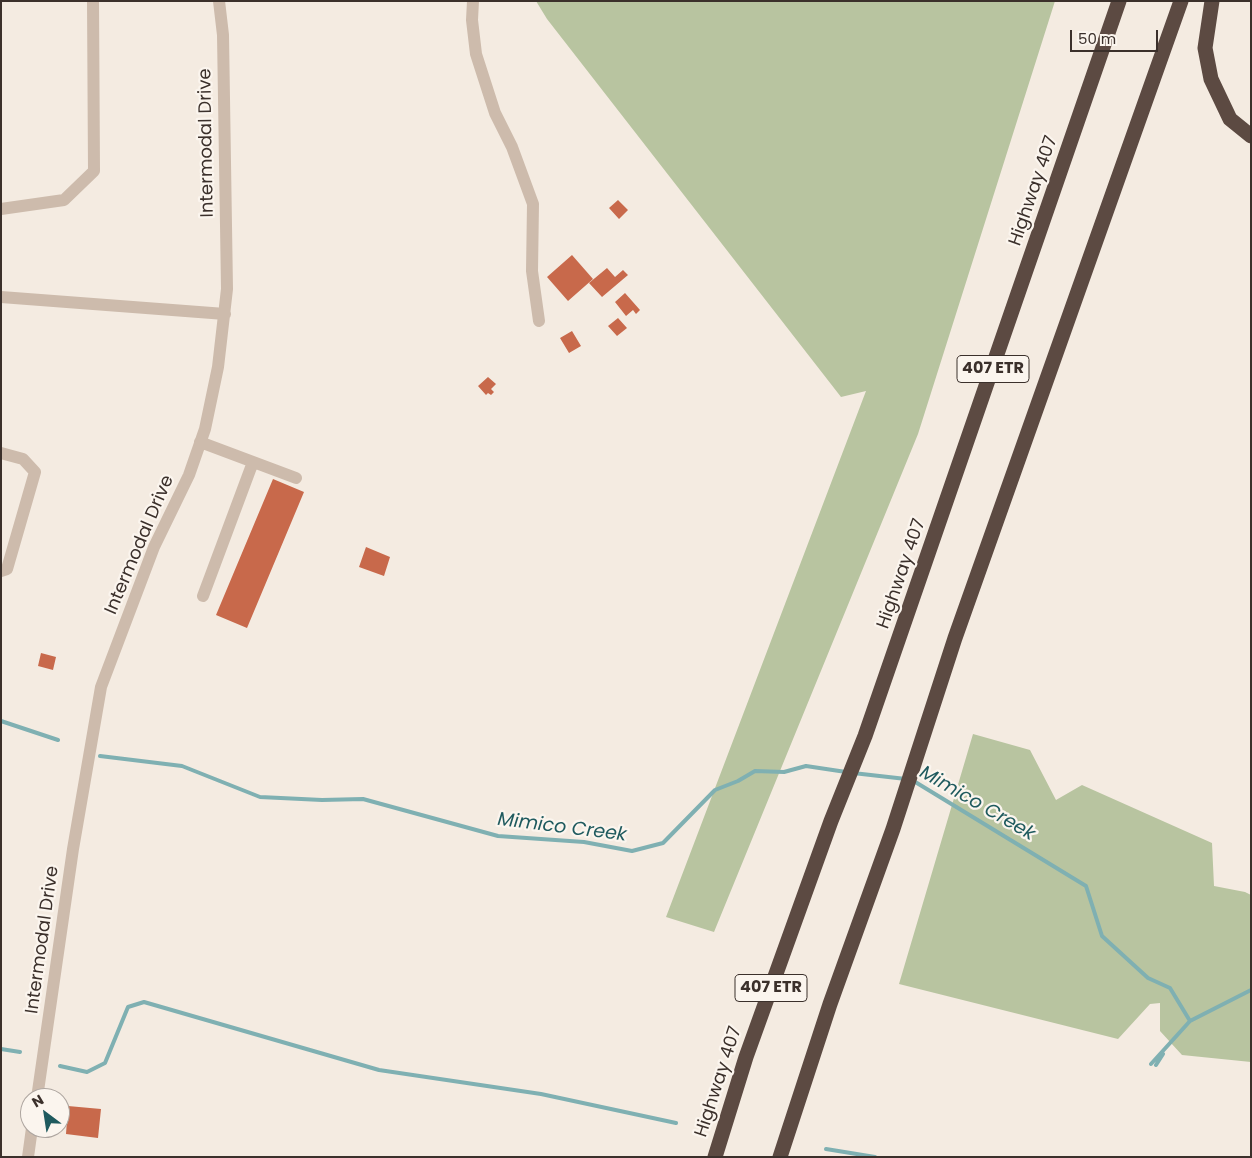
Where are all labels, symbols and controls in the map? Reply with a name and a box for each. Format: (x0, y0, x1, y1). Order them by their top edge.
scale bar (1072, 20, 1160, 52)
text: 50 m (1078, 28, 1116, 49)
street label: Intermodal Drive (195, 68, 219, 218)
street label: Highway 407 (1005, 133, 1063, 249)
road number: 407 ETR (957, 356, 1029, 382)
street label: Intermodal Drive (101, 472, 179, 618)
street label: Highway 407 (873, 516, 931, 632)
water label: Mimico Creek (915, 762, 1039, 846)
water label: Mimico Creek (496, 809, 628, 847)
street label: Intermodal Drive (22, 865, 64, 1015)
road number: 407 ETR (735, 974, 807, 1001)
street label: Highway 407 (691, 1024, 747, 1140)
north arrow (20, 1088, 70, 1138)
text: N (28, 1090, 47, 1112)

